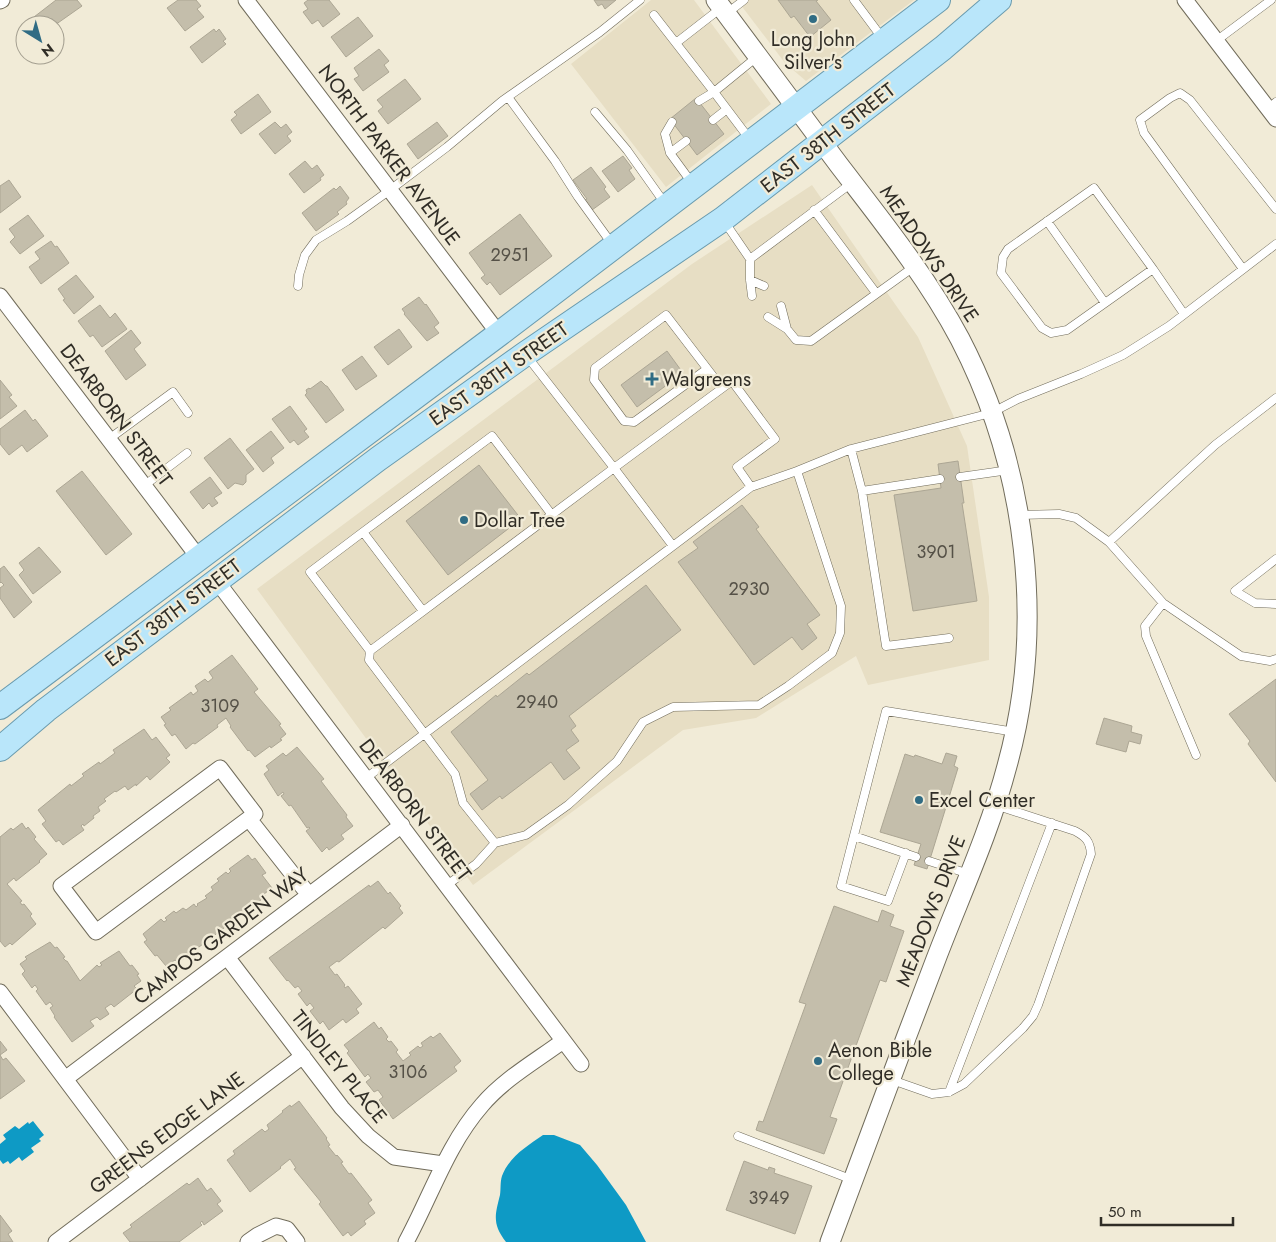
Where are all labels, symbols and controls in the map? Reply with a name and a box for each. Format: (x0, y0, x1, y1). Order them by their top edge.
marker: Long John Silver's (807, 13, 819, 25)
north arrow (15, 15, 65, 65)
place label: Long John Silver's (771, 25, 855, 77)
text: N (37, 39, 58, 62)
street label: NORTH PARKER AVENUE (311, 58, 467, 252)
street label: EAST 38TH STREET (754, 76, 902, 200)
street label: MEADOWS DRIVE (872, 180, 986, 328)
house number: 2951 (491, 242, 529, 268)
street label: EAST 38TH STREET (423, 315, 575, 433)
street label: DEARBORN STREET (53, 338, 180, 493)
place label: Walgreens (662, 365, 751, 394)
marker: Walgreens (646, 373, 658, 385)
place label: Dollar Tree (474, 506, 565, 535)
marker: Dollar Tree (458, 514, 470, 526)
house number: 3901 (916, 539, 956, 565)
street label: EAST 38TH STREET (99, 552, 248, 674)
house number: 2930 (728, 576, 770, 602)
house number: 2940 (516, 689, 558, 715)
house number: 3109 (200, 693, 240, 719)
street label: DEARBORN STREET (352, 733, 479, 888)
place label: Excel Center (929, 786, 1035, 815)
marker: Excel Center (913, 794, 925, 806)
street label: MEADOWS DRIVE (889, 831, 973, 991)
street label: CAMPOS GARDEN WAY (127, 860, 315, 1012)
street label: TINDLEY PLACE (284, 1004, 394, 1130)
place label: Aenon Bible College (828, 1036, 932, 1088)
marker: Aenon Bible College (812, 1055, 824, 1067)
house number: 3106 (388, 1059, 428, 1085)
street label: GREENS EDGE LANE (83, 1065, 251, 1201)
house number: 3949 (748, 1185, 790, 1211)
scale bar (1101, 1194, 1234, 1226)
text: 50 m (1108, 1201, 1142, 1223)

